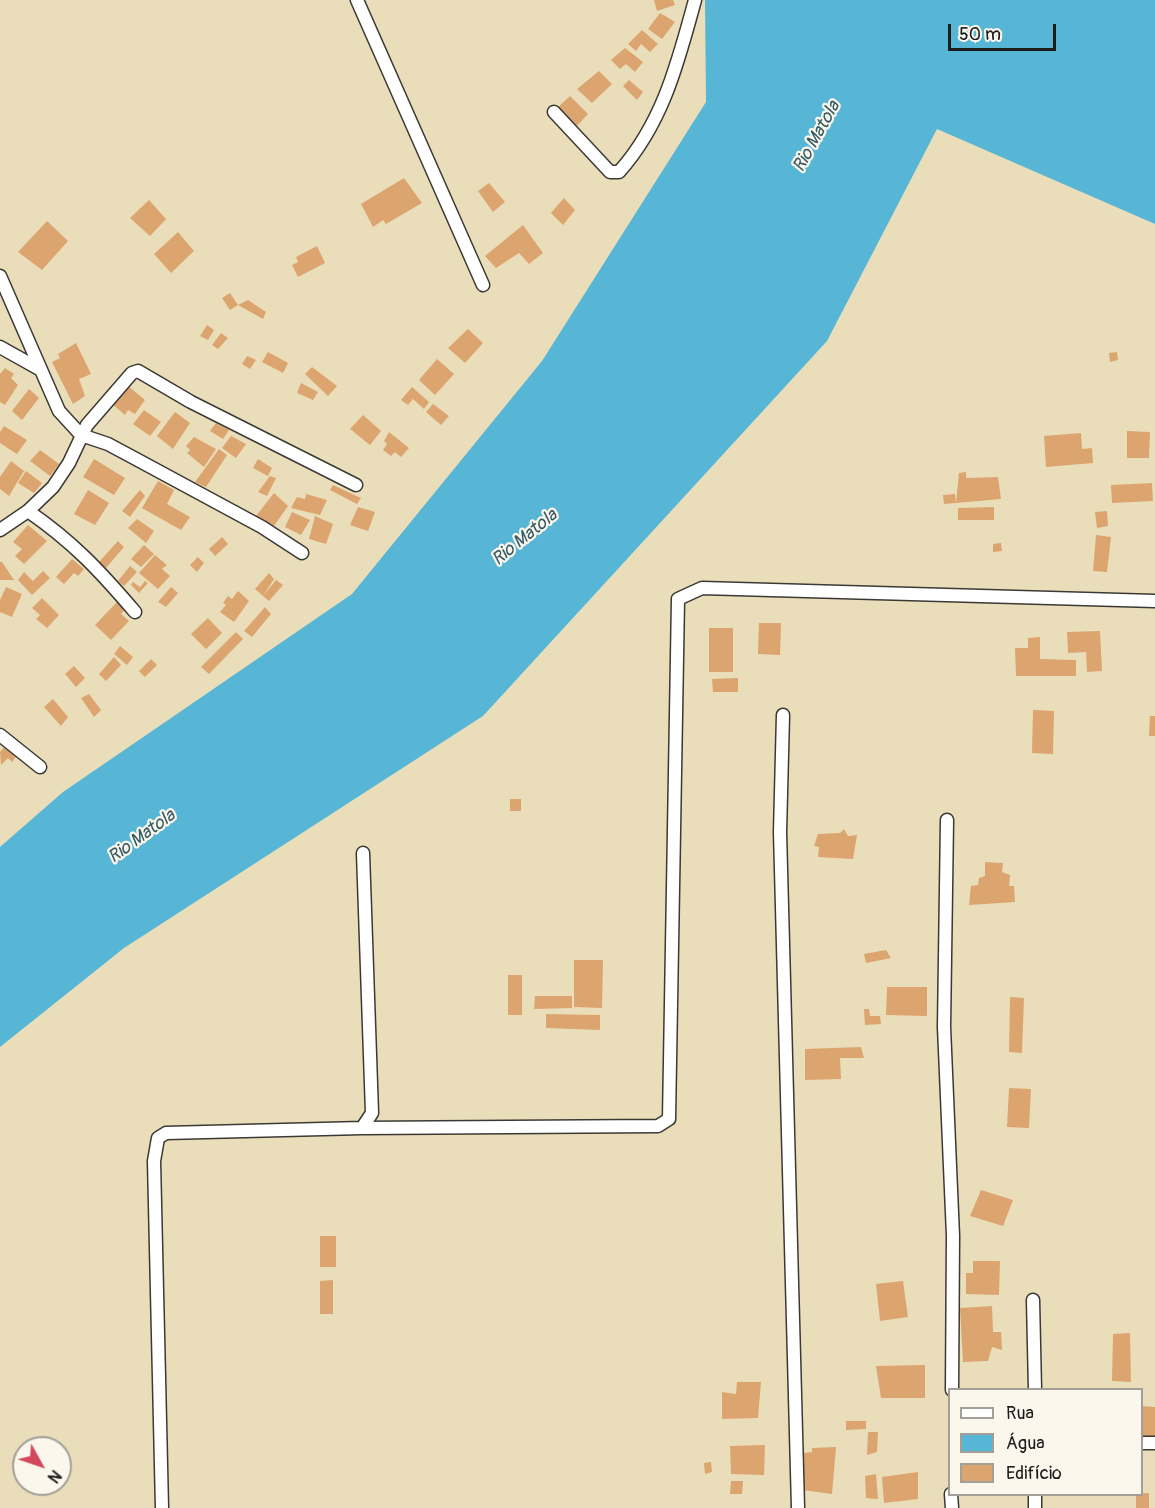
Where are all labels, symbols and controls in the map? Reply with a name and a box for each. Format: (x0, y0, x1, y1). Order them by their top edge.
scale bar (951, 12, 1059, 50)
text: 50 m (959, 23, 1001, 46)
water label: Rio Matola (789, 98, 845, 176)
water label: Rio Matola (488, 505, 562, 571)
water label: Rio Matola (104, 805, 180, 869)
legend (948, 1388, 1143, 1496)
text: Rua (1006, 1402, 1034, 1425)
text: Água (1006, 1432, 1045, 1455)
north arrow (12, 1436, 72, 1496)
text: Edifício (1006, 1462, 1062, 1485)
text: N (43, 1466, 65, 1487)

